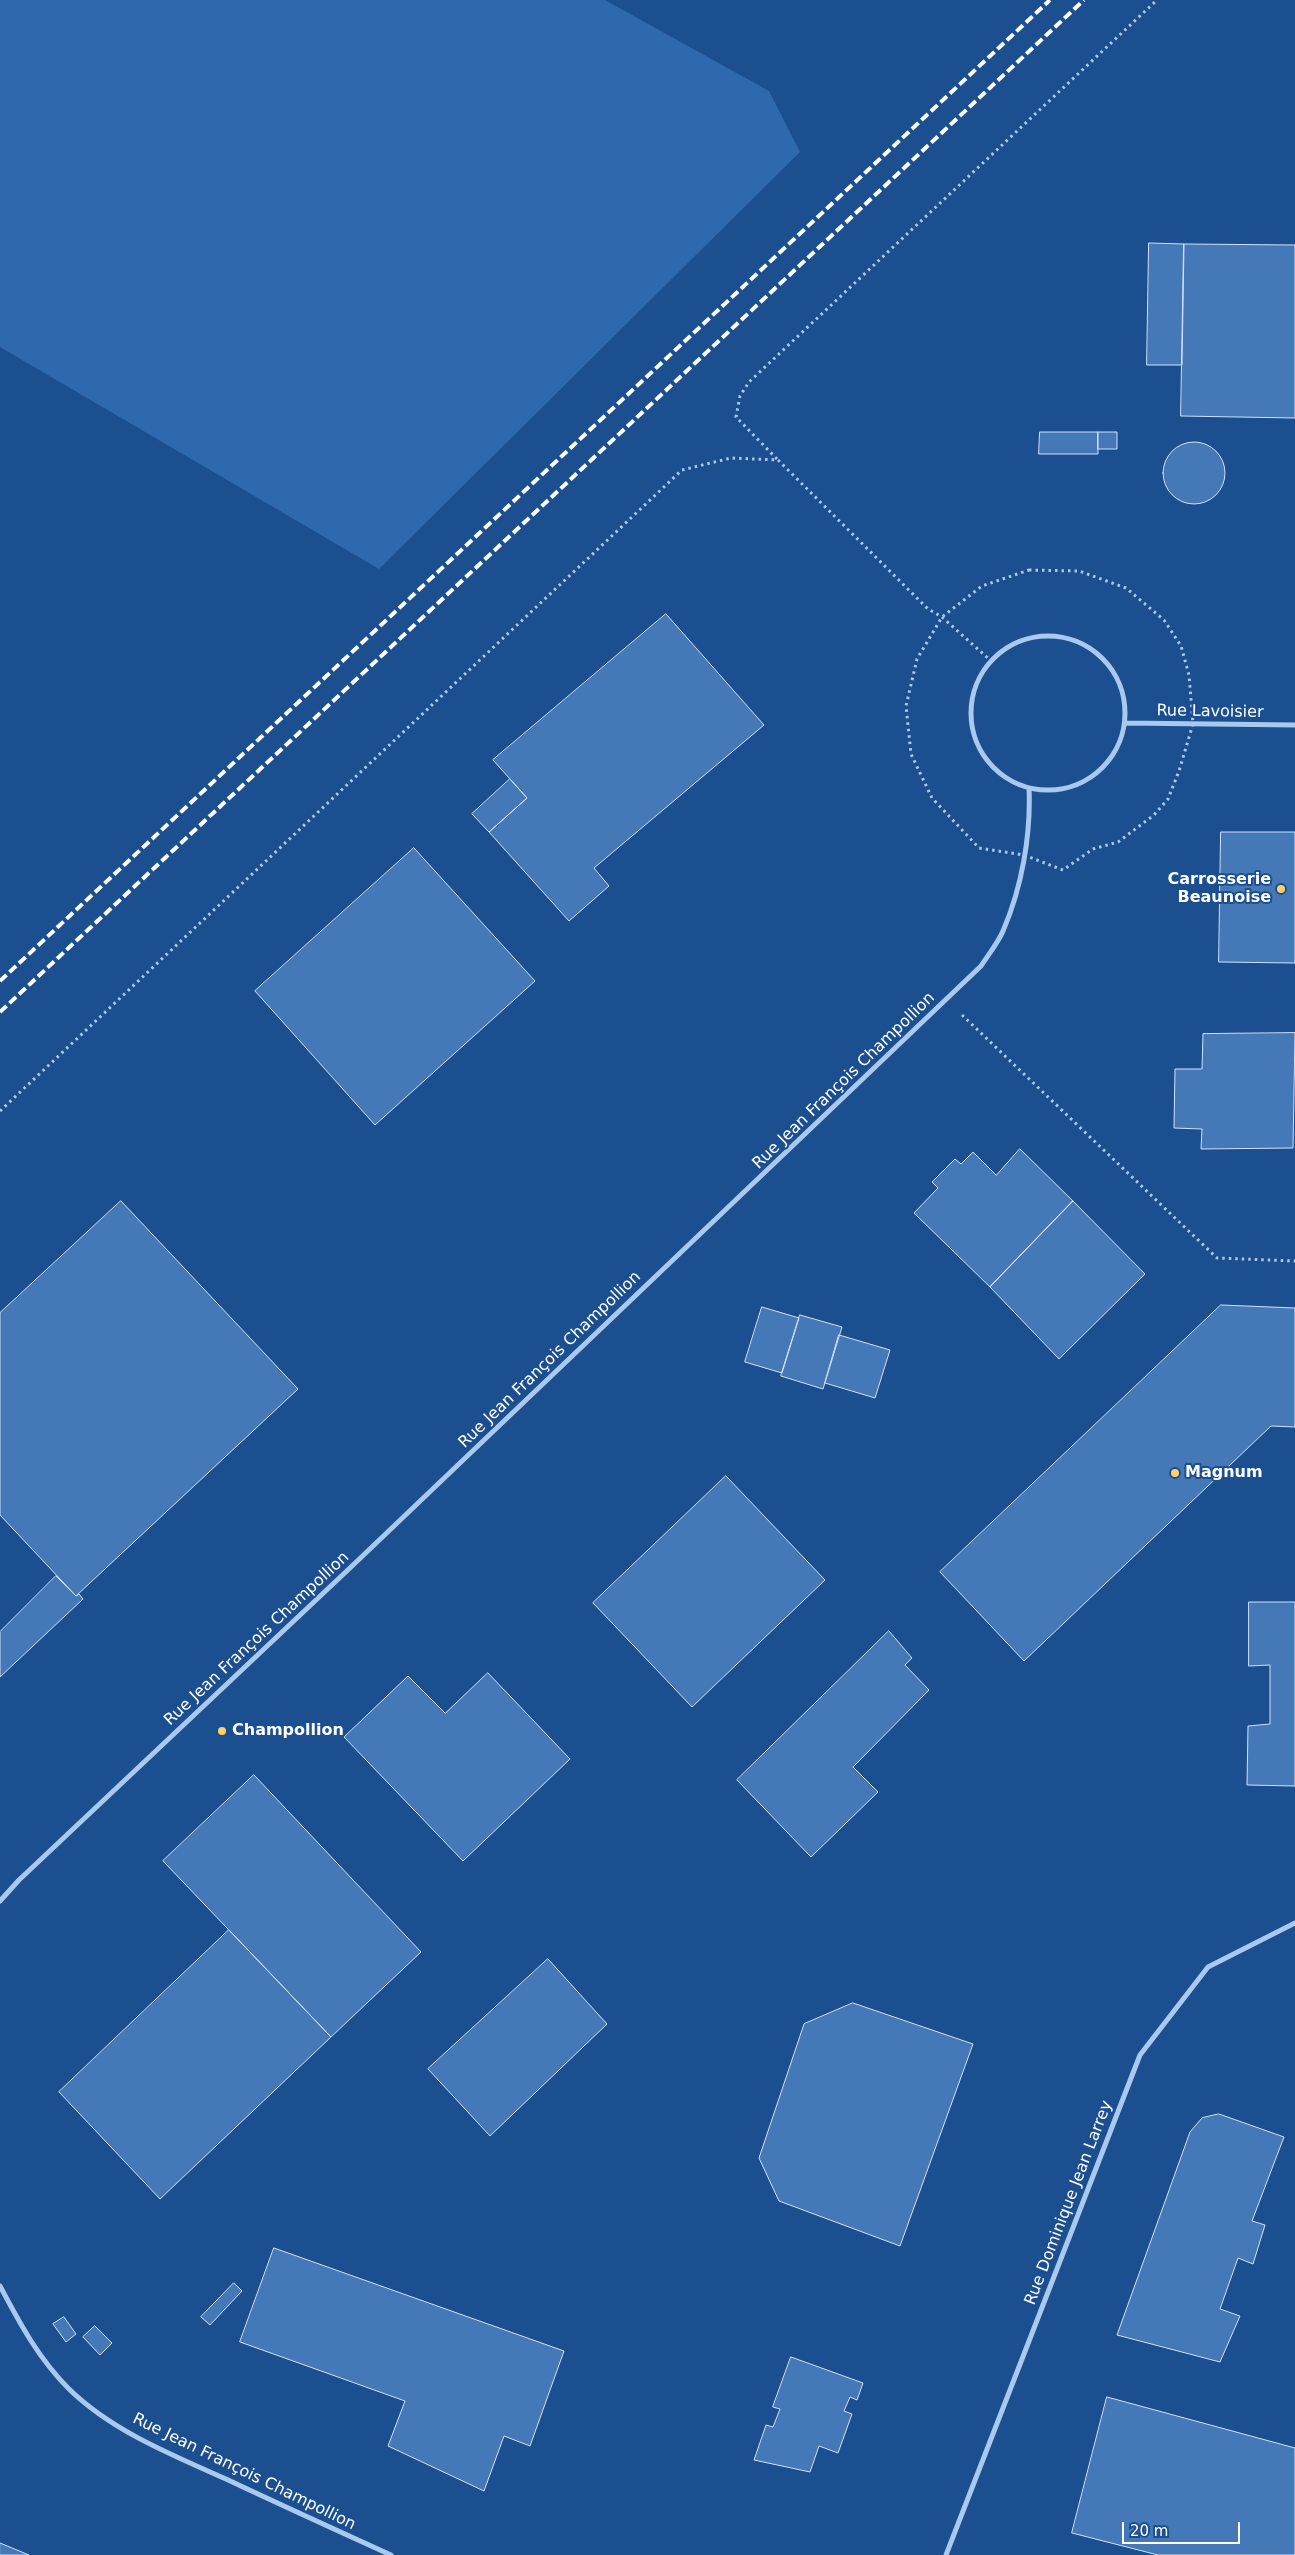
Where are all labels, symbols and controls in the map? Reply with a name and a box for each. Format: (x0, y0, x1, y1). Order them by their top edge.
street label: Rue Lavoisier (1156, 701, 1264, 723)
place label: Carrosserie Beaunoise (1168, 870, 1271, 908)
marker: Carrosserie Beaunoise (1275, 883, 1287, 895)
street label: Rue Jean François Champollion (749, 989, 939, 1173)
street label: Rue Jean François Champollion (455, 1268, 645, 1452)
place label: Magnum (1185, 1463, 1263, 1483)
marker: Magnum (1169, 1467, 1181, 1479)
street label: Rue Jean François Champollion (160, 1548, 354, 1730)
place label: Champollion (232, 1721, 344, 1741)
marker: Champollion (216, 1725, 228, 1737)
street label: Rue Dominique Jean Larrey (1021, 2098, 1117, 2308)
street label: Rue Jean François Champollion (129, 2409, 359, 2535)
scale bar (1125, 2512, 1242, 2544)
text: 20 m (1130, 2522, 1168, 2540)

